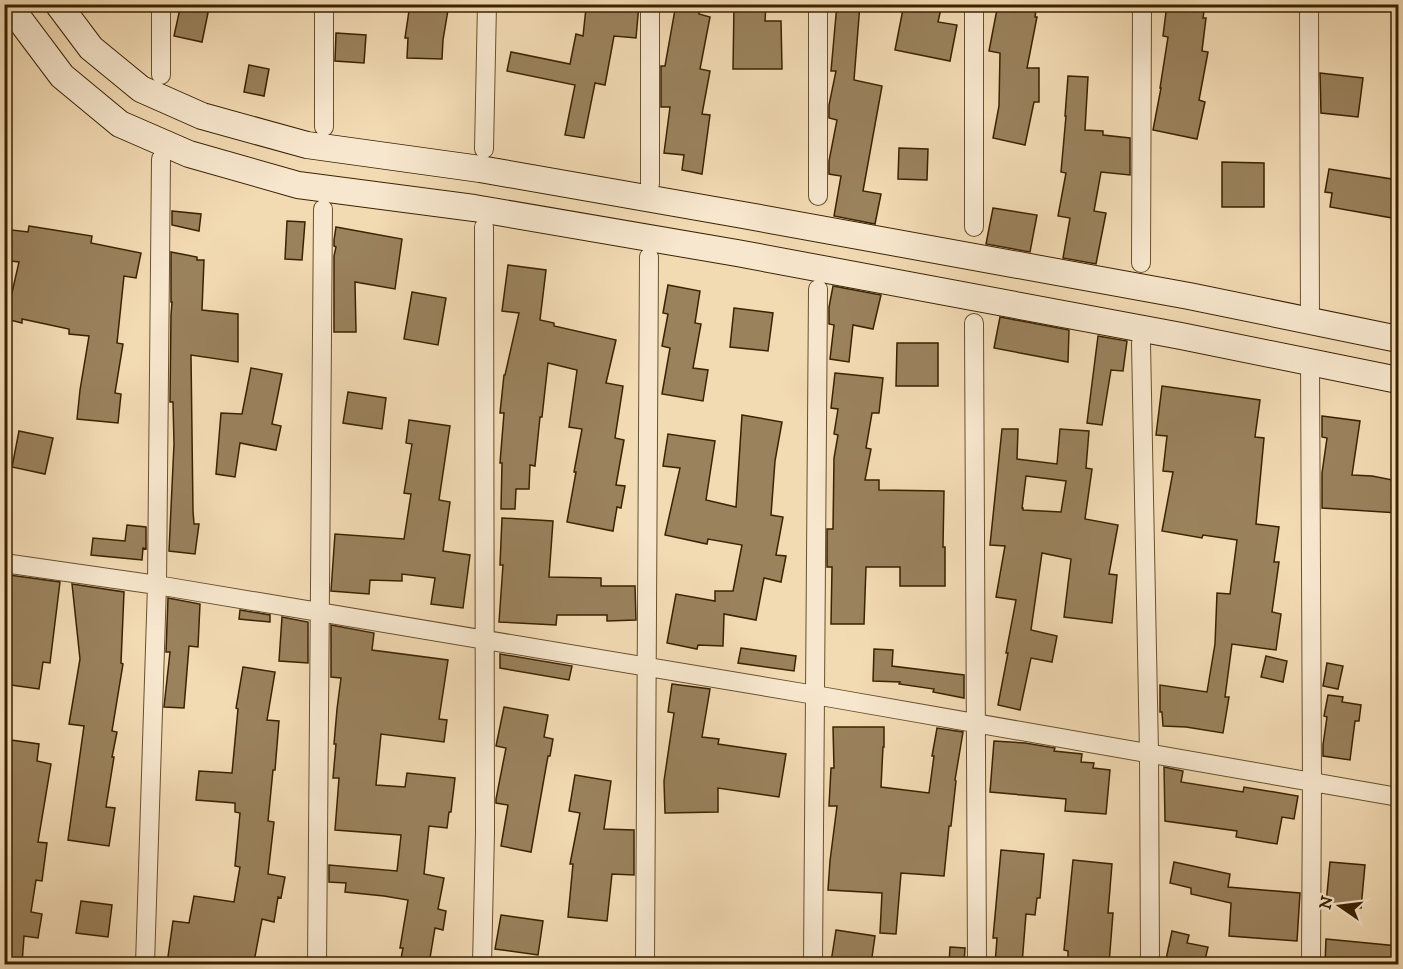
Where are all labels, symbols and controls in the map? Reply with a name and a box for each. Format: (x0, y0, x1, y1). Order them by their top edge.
north arrow (1310, 876, 1370, 936)
text: N (1315, 894, 1338, 911)

